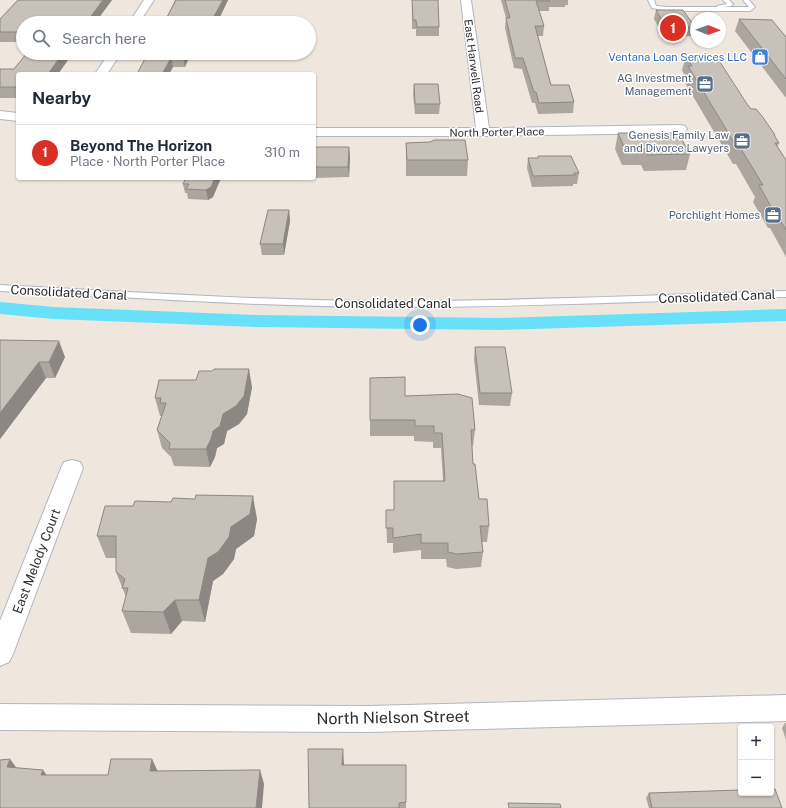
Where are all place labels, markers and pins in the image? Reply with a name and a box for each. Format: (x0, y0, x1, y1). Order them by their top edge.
pin: 1 (660, 13, 686, 43)
shop icon: Ventana Loan Services LLC (750, 47, 770, 67)
place label: Ventana Loan Services LLC (608, 51, 747, 63)
place label: AG Investment Management (617, 72, 692, 97)
office icon: AG Investment Management (695, 74, 715, 94)
place label: Genesis Family Law and Divorce Lawyers (624, 129, 729, 154)
office icon: Genesis Family Law and Divorce Lawyers (732, 131, 752, 151)
office icon: Porchlight Homes (763, 205, 783, 225)
place label: Porchlight Homes (669, 209, 760, 221)

